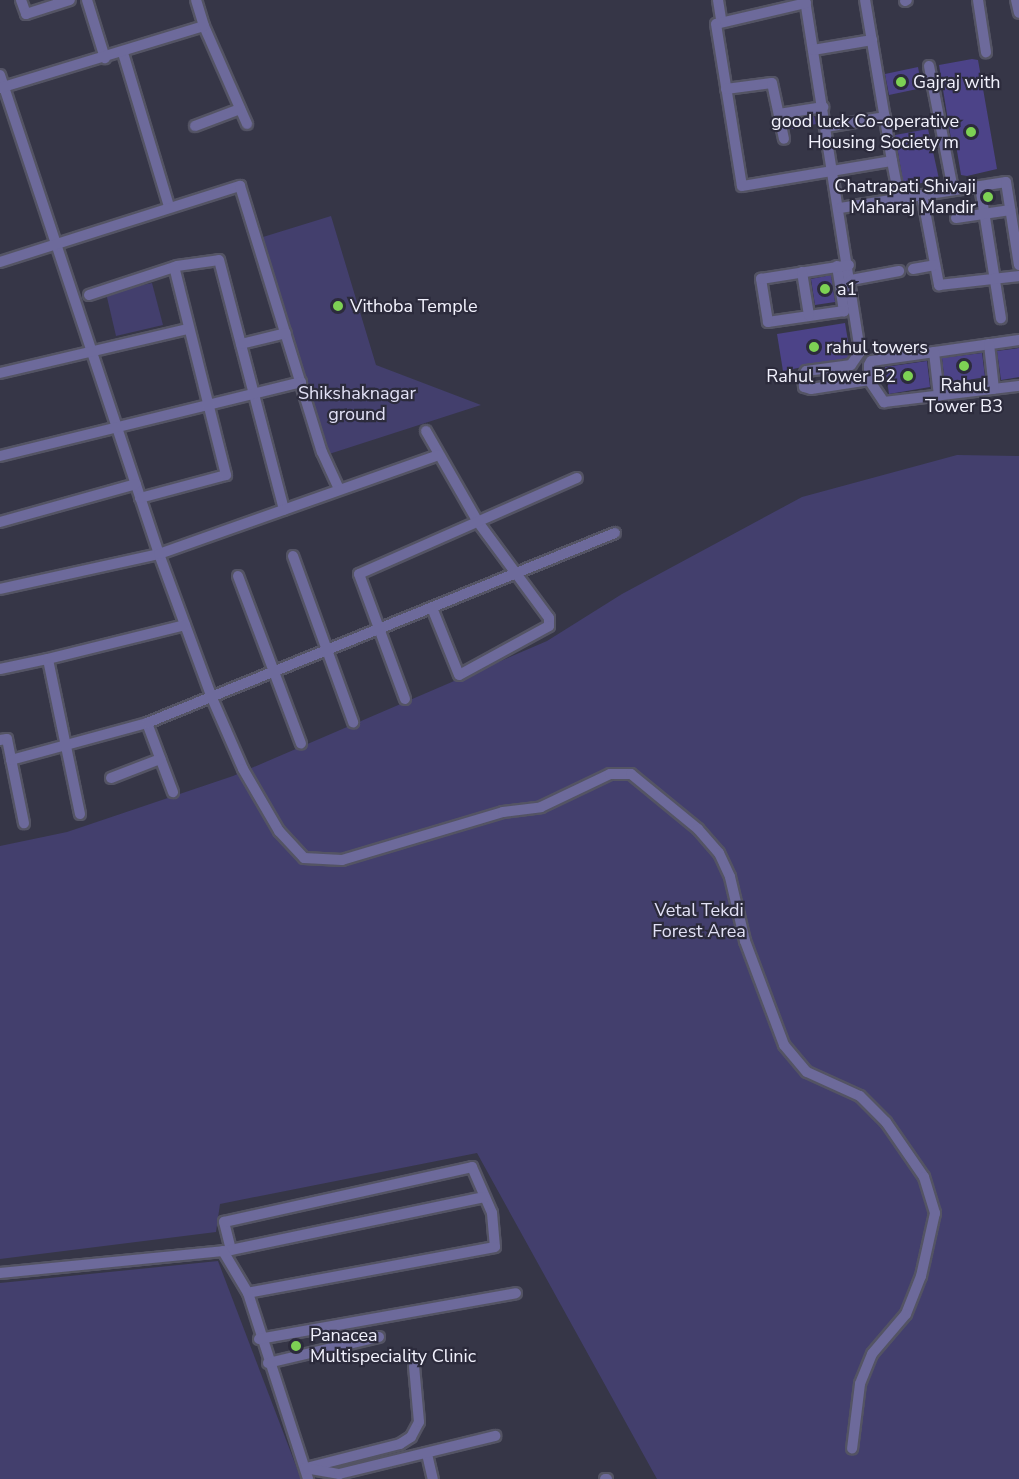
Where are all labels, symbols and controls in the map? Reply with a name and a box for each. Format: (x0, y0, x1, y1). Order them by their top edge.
place label: Gajraj with (913, 71, 1000, 93)
marker: Gajraj with (894, 75, 908, 89)
place label: good luck Co-operative Housing Society m (771, 111, 959, 154)
marker: good luck Co-operative Housing Society m (964, 125, 978, 139)
place label: Chatrapati Shivaji Maharaj Mandir (834, 176, 976, 219)
marker: Chatrapati Shivaji Maharaj Mandir (981, 190, 995, 204)
place label: a1 (837, 278, 857, 300)
marker: a1 (818, 282, 832, 296)
place label: Vithoba Temple (350, 295, 478, 317)
marker: Vithoba Temple (331, 299, 345, 313)
place label: rahul towers (826, 336, 928, 358)
marker: rahul towers (807, 340, 821, 354)
marker: Rahul Tower B3 (957, 359, 971, 373)
place label: Rahul Tower B2 (766, 365, 896, 387)
marker: Rahul Tower B2 (901, 369, 915, 383)
place label: Rahul Tower B3 (925, 375, 1003, 418)
park label: Shikshaknagar ground (298, 383, 416, 426)
park label: Vetal Tekdi Forest Area (652, 900, 746, 942)
place label: Panacea Multispeciality Clinic (310, 1325, 476, 1368)
marker: Panacea Multispeciality Clinic (287, 1337, 305, 1355)

